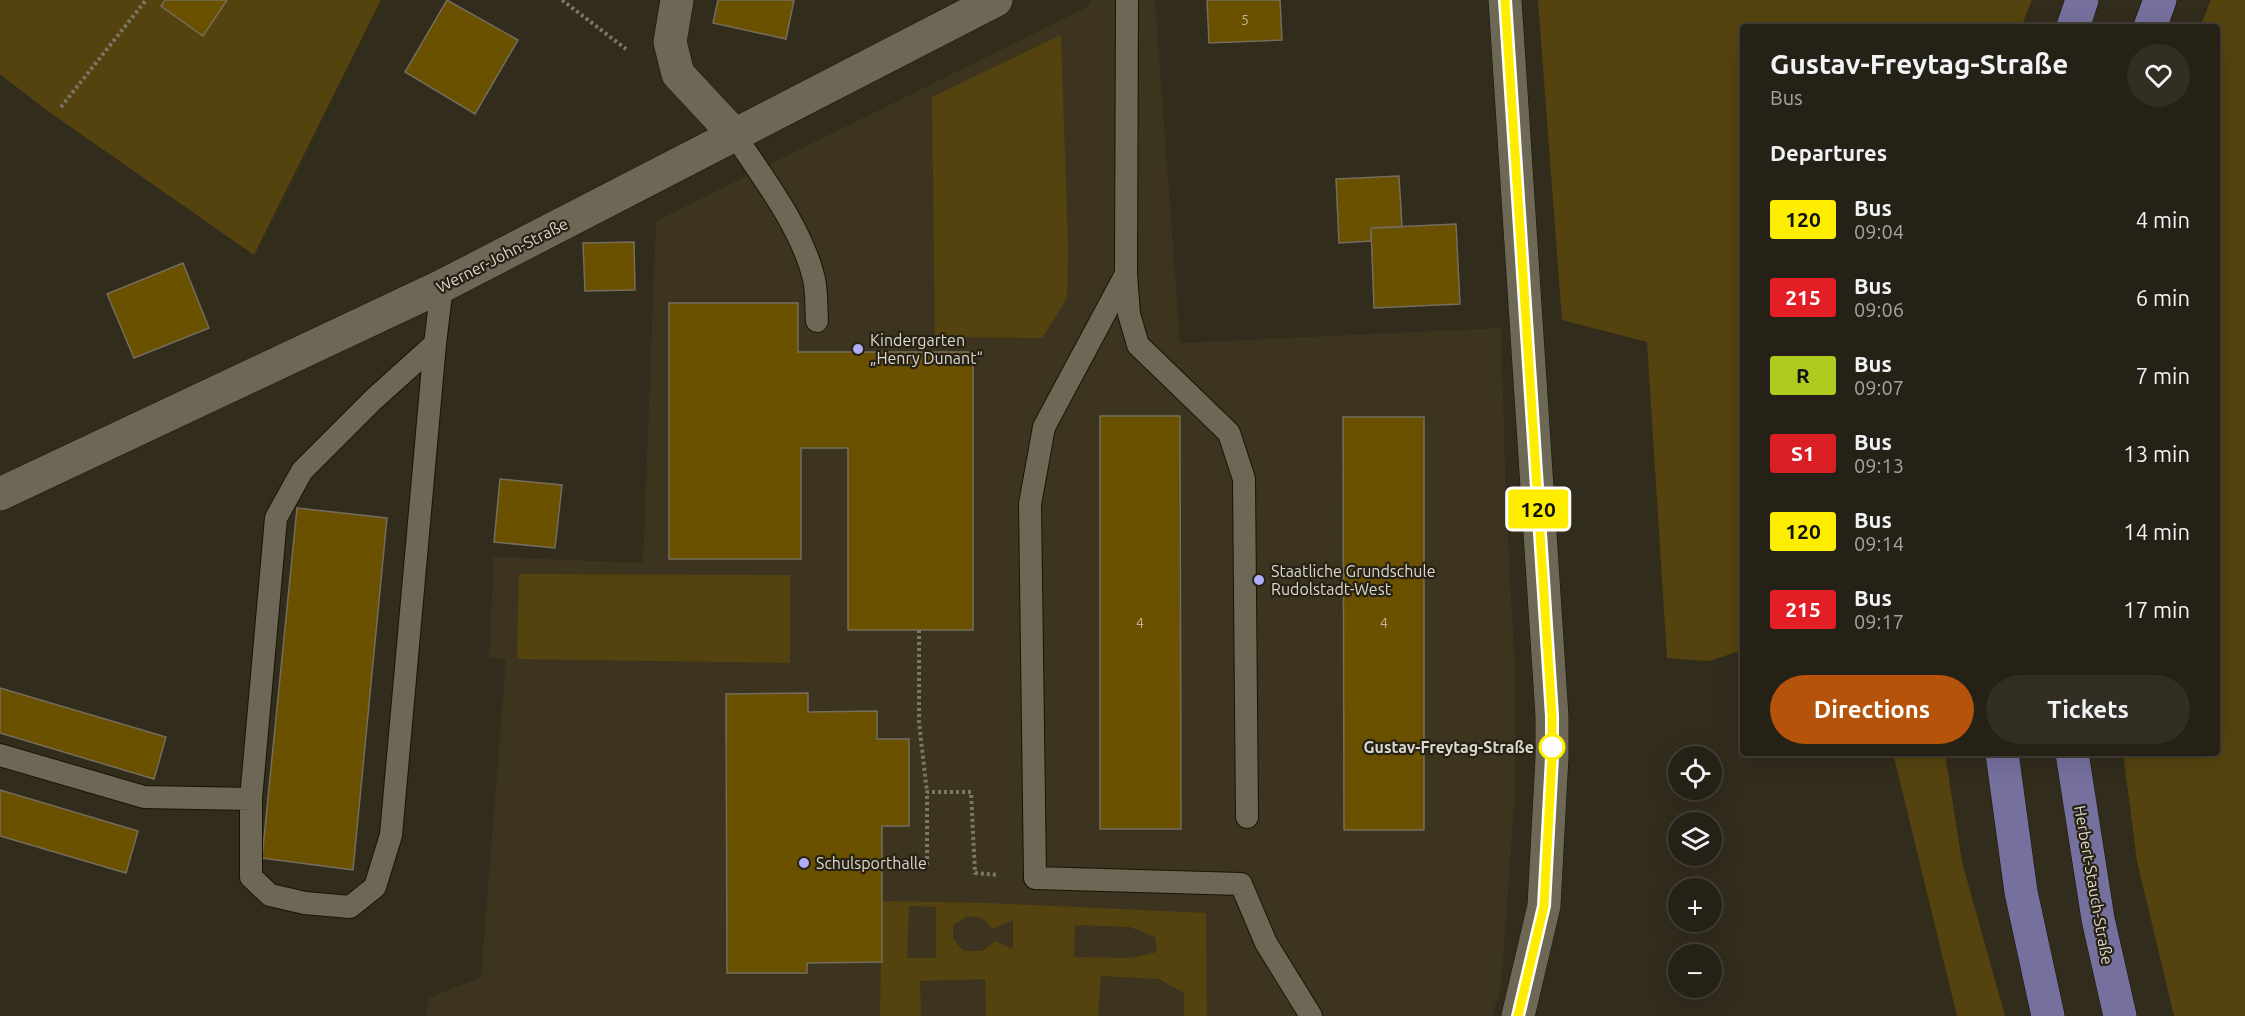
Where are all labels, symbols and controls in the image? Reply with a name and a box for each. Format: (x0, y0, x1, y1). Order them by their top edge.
house number: 5 (1241, 12, 1249, 28)
button: heart (2127, 44, 2190, 107)
text: Gustav-Freytag-Straße (1770, 48, 2068, 79)
text: Bus (1770, 86, 1803, 109)
text: Departures (1770, 140, 1887, 165)
text: Bus (1854, 195, 1892, 220)
text: 120 (1785, 207, 1821, 231)
text: 4 min (2136, 207, 2190, 232)
street label: Werner-John-Straße (433, 214, 571, 296)
text: 09:04 (1854, 220, 1904, 243)
text: Bus (1854, 273, 1892, 298)
text: 215 (1785, 285, 1821, 309)
text: 6 min (2136, 285, 2190, 310)
text: 09:06 (1854, 298, 1904, 321)
place label: Kindergarten „Henry Dunant“ (870, 331, 983, 367)
marker: Kindergarten „Henry Dunant“ (851, 342, 865, 356)
text: Bus (1854, 351, 1892, 376)
text: R (1796, 363, 1810, 387)
text: 7 min (2136, 363, 2190, 388)
text: 09:07 (1854, 376, 1904, 399)
text: Bus (1854, 429, 1892, 454)
text: S1 (1791, 441, 1815, 465)
text: 13 min (2123, 441, 2190, 466)
text: 09:13 (1854, 454, 1904, 477)
line badge: 120 (1504, 490, 1572, 528)
text: 120 (1520, 497, 1556, 521)
text: Bus (1854, 507, 1892, 532)
text: 120 (1785, 519, 1821, 543)
text: 14 min (2123, 519, 2190, 544)
text: 09:14 (1854, 532, 1904, 555)
place label: Staatliche Grundschule Rudolstadt-West (1271, 562, 1436, 598)
marker: Staatliche Grundschule Rudolstadt-West (1252, 573, 1266, 587)
text: Bus (1854, 585, 1892, 610)
text: 215 (1785, 597, 1821, 621)
text: 17 min (2123, 597, 2190, 622)
text: 09:17 (1854, 610, 1904, 633)
house number: 4 (1136, 615, 1144, 631)
house number: 4 (1380, 615, 1388, 631)
button: Directions (1770, 675, 1974, 744)
button: Tickets (1986, 675, 2190, 744)
marker: Gustav-Freytag-Straße (1539, 734, 1565, 760)
place label: Gustav-Freytag-Straße (1364, 738, 1534, 756)
map controls (1668, 746, 1722, 998)
button: locate (1668, 746, 1722, 800)
street label: Herbert-Stauch-Straße (2071, 804, 2117, 966)
button: layers (1668, 812, 1722, 866)
place label: Schulsporthalle (816, 854, 927, 872)
marker: Schulsporthalle (797, 856, 811, 870)
button: + (1668, 878, 1722, 932)
button: − (1668, 944, 1722, 998)

